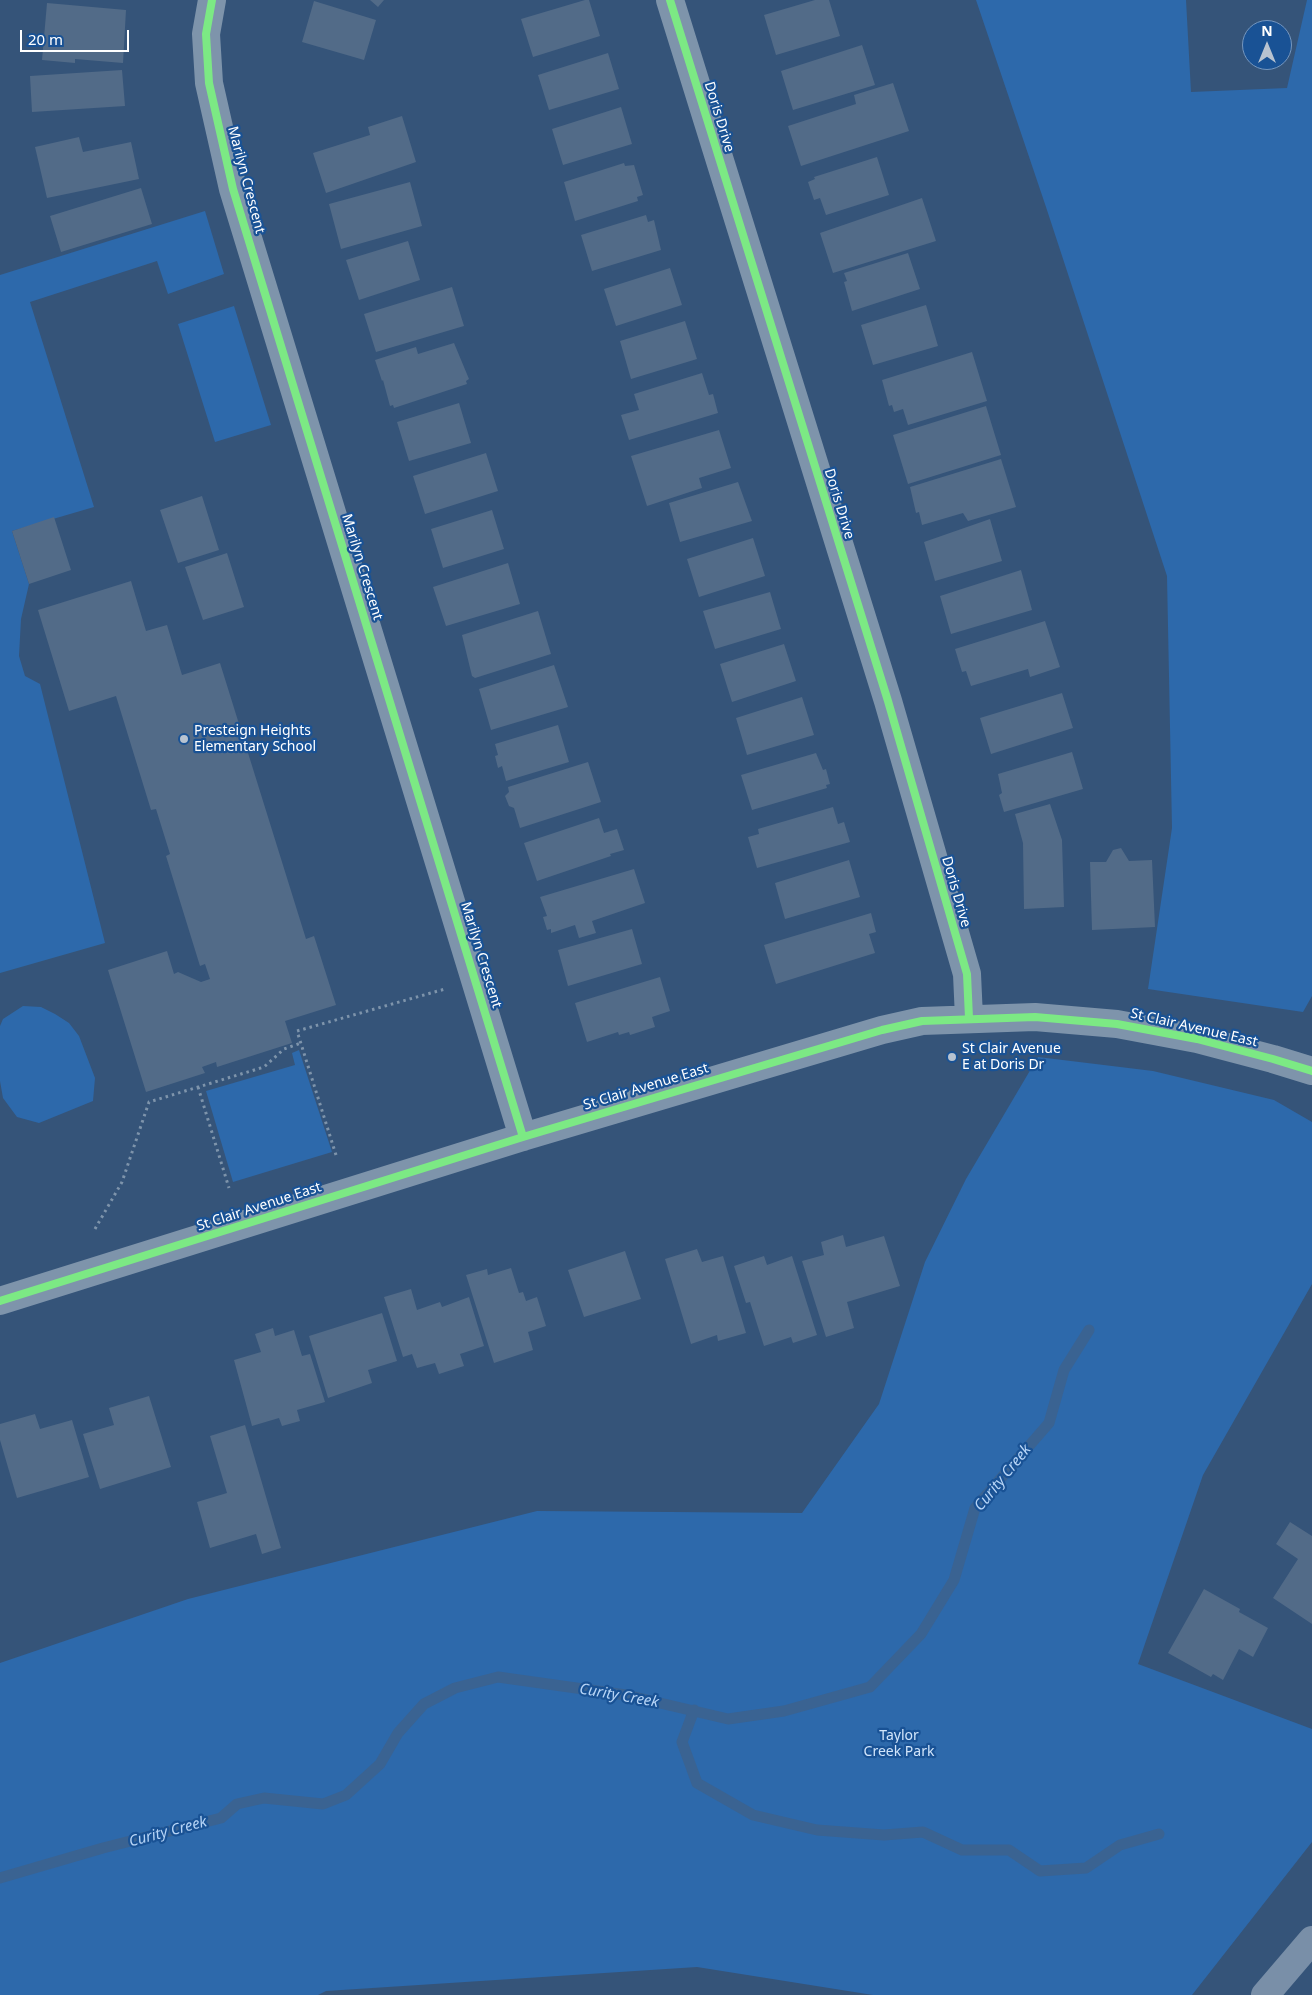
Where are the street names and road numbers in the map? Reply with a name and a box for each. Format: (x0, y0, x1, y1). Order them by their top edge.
street label: Doris Drive (700, 80, 738, 154)
street label: Marilyn Crescent (224, 125, 268, 235)
street label: Doris Drive (820, 467, 858, 541)
street label: Marilyn Crescent (338, 512, 386, 622)
street label: Doris Drive (938, 855, 974, 929)
street label: Marilyn Crescent (457, 900, 505, 1010)
street label: St Clair Avenue East (1129, 1005, 1259, 1051)
street label: St Clair Avenue East (581, 1060, 711, 1114)
street label: St Clair Avenue East (195, 1179, 323, 1235)

